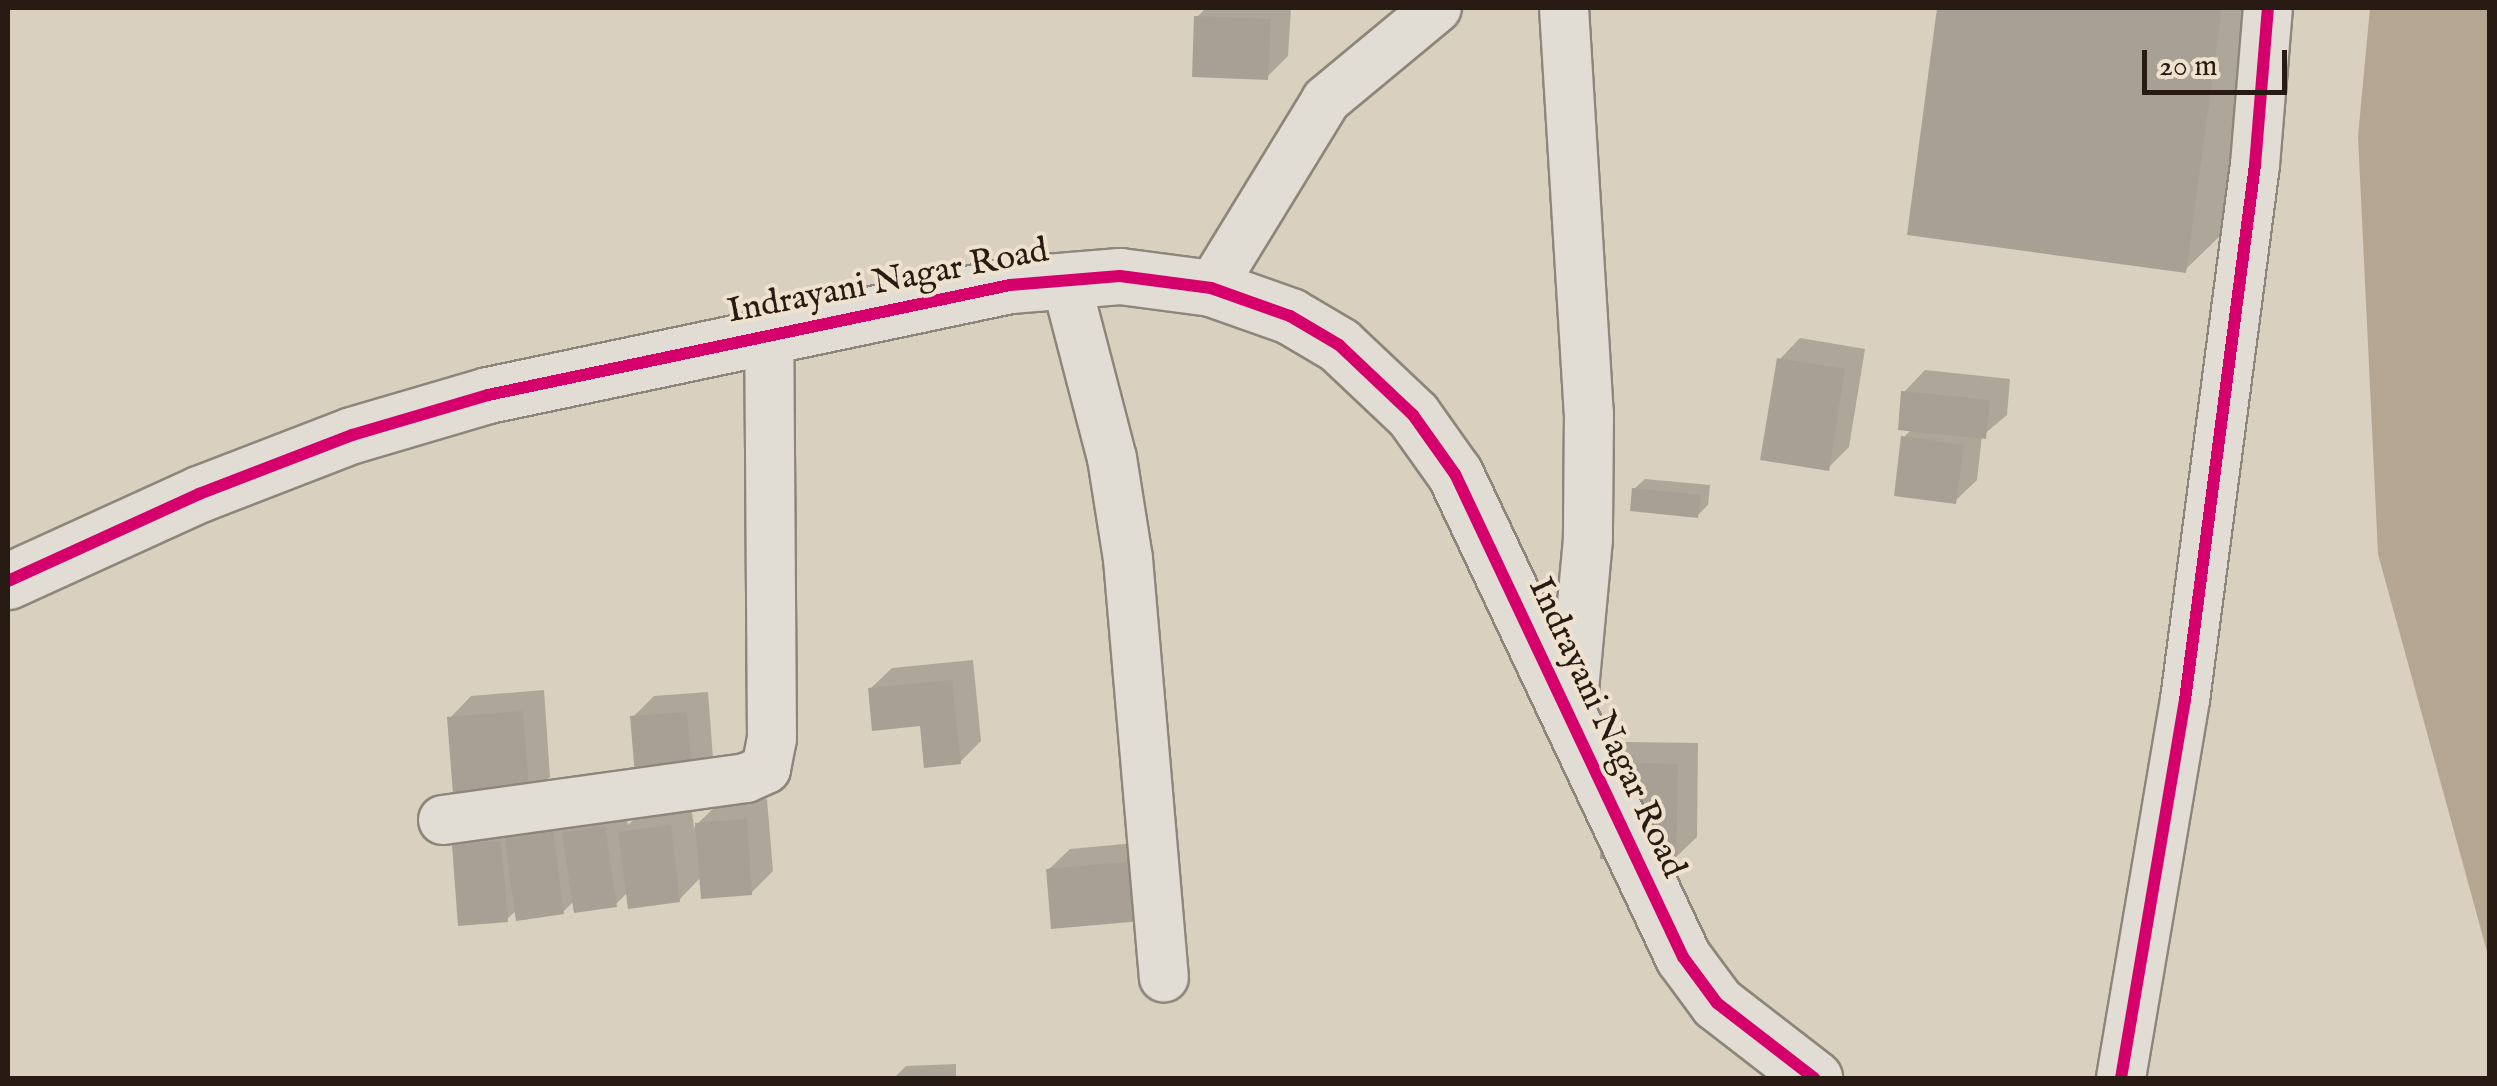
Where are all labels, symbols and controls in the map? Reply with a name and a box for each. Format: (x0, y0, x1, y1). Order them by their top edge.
scale bar (2147, 30, 2292, 92)
text: 20 m (2159, 48, 2218, 86)
street label: Indrayani Nagar Road (724, 230, 1052, 334)
street label: Indrayani Nagar Road (1518, 571, 1694, 885)

